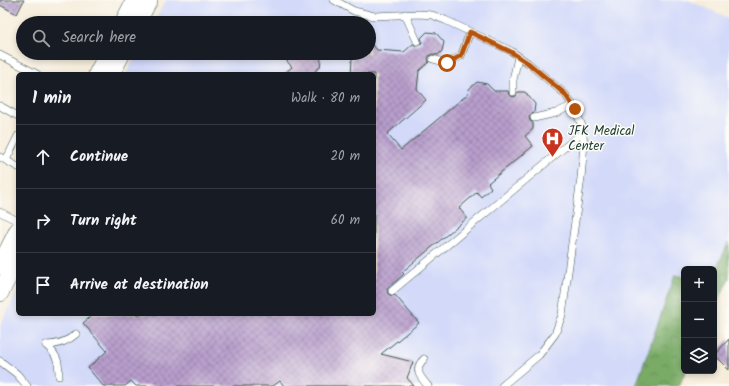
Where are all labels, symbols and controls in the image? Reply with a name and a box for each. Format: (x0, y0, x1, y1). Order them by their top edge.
search box (16, 16, 376, 60)
text: Search here (62, 26, 136, 50)
icon: search (30, 27, 52, 49)
route start (438, 54, 456, 72)
text: 1 min (32, 85, 71, 112)
text: Walk · 80 m (291, 88, 360, 109)
route end (566, 100, 584, 118)
place label: JFK Medical Center (568, 121, 635, 157)
hospital icon: JFK Medical Center (539, 125, 565, 158)
text: Continue (70, 145, 128, 169)
icon: ahead (32, 146, 54, 168)
text: 20 m (330, 146, 360, 167)
text: Turn right (70, 209, 137, 233)
icon: right (32, 210, 54, 232)
text: 60 m (331, 210, 360, 231)
map controls (681, 266, 717, 374)
button: + (681, 266, 717, 302)
text: Arrive at destination (70, 273, 209, 297)
icon: arrive (32, 274, 54, 296)
button: − (681, 302, 717, 338)
button: layers (681, 338, 717, 374)

